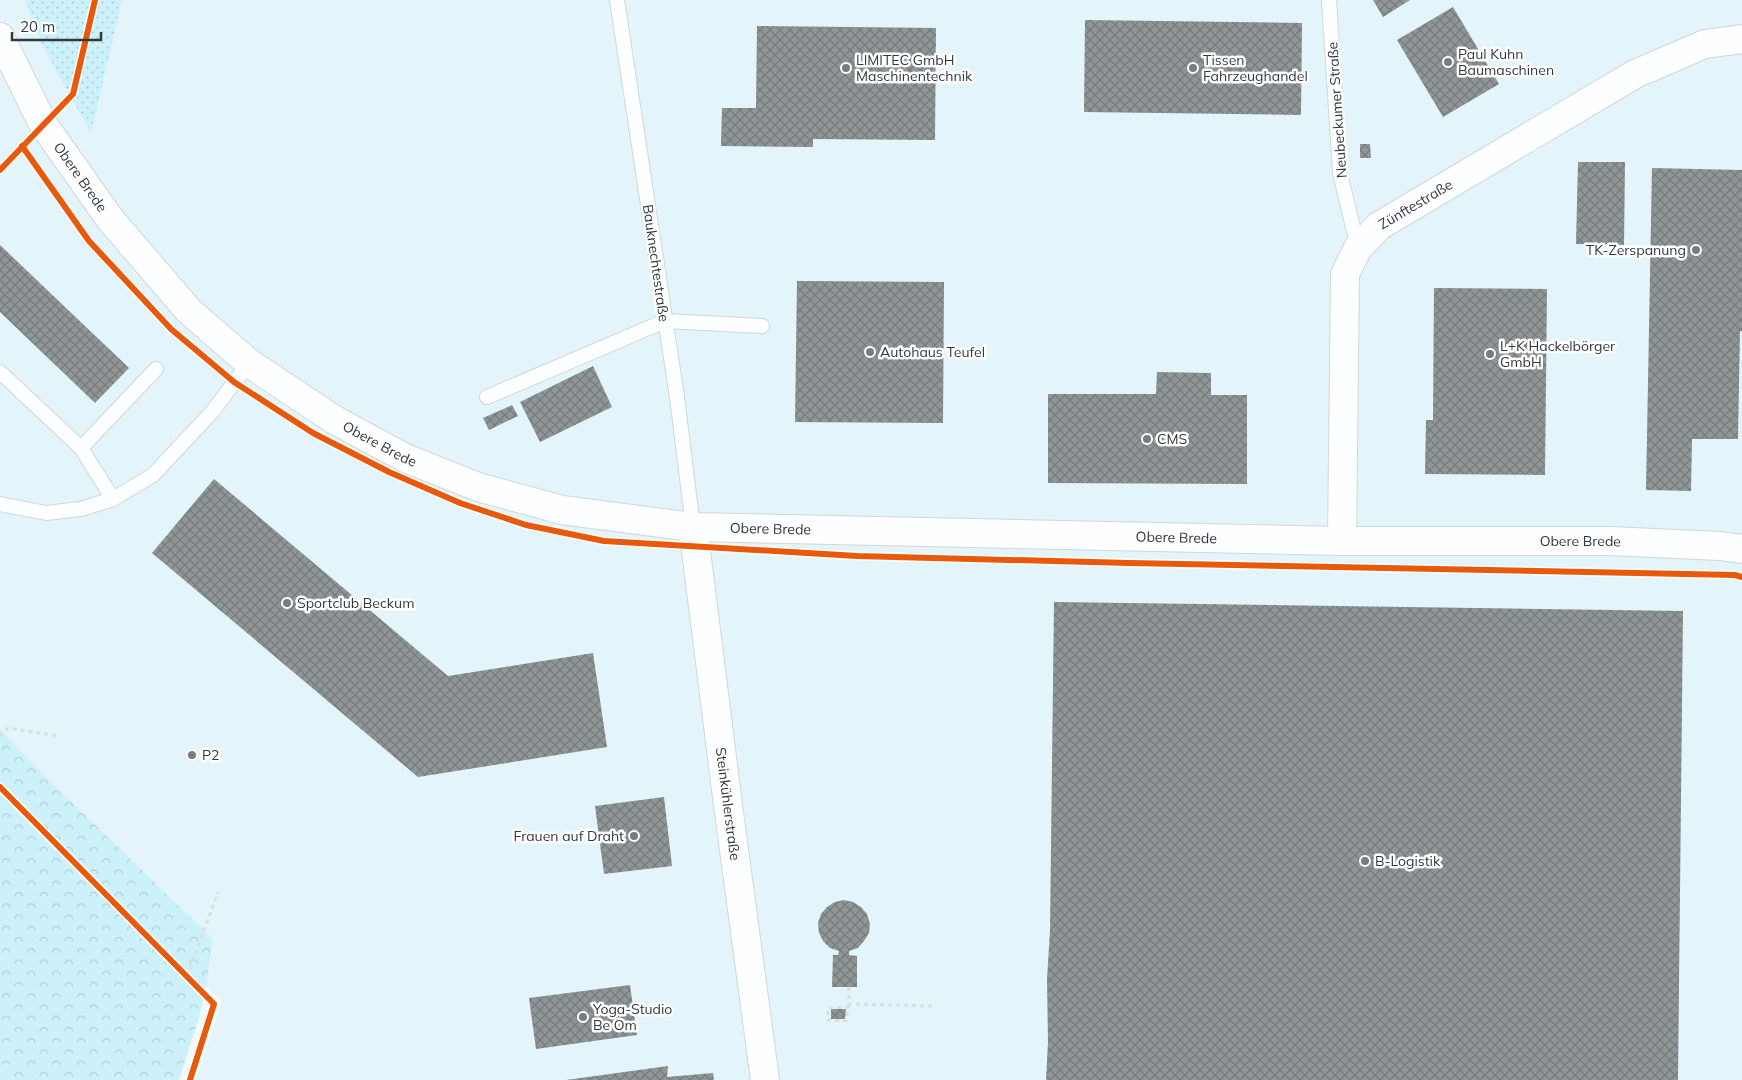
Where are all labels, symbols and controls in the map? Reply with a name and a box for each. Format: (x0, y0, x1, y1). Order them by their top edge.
scale bar (12, 10, 101, 42)
text: 20 m (20, 17, 55, 36)
street label: Neubeckumer Straße (1323, 41, 1351, 179)
place label: Paul Kuhn Baumaschinen (1458, 45, 1554, 79)
place label: LIMITEC GmbH Maschinentechnik (856, 51, 973, 85)
place label: Tissen Fahrzeughandel (1203, 51, 1308, 85)
marker: Paul Kuhn Baumaschinen (1442, 56, 1454, 68)
marker: LIMITEC GmbH Maschinentechnik (840, 62, 852, 74)
marker: Tissen Fahrzeughandel (1187, 62, 1199, 74)
street label: Obere Brede (50, 139, 111, 215)
street label: Zünftestraße (1375, 175, 1456, 233)
street label: Bauknechtestraße (639, 203, 673, 323)
place label: TK-Zerspanung (1586, 241, 1686, 259)
marker: TK-Zerspanung (1690, 244, 1702, 256)
place label: L+K Hackelbörger GmbH (1500, 337, 1616, 371)
place label: Autohaus Teufel (880, 343, 985, 361)
marker: Autohaus Teufel (864, 346, 876, 358)
marker: L+K Hackelbörger GmbH (1484, 348, 1496, 360)
street label: Obere Brede (340, 417, 419, 471)
place label: CMS (1157, 430, 1188, 448)
marker: CMS (1141, 433, 1153, 445)
street label: Obere Brede (730, 519, 811, 539)
street label: Obere Brede (1136, 528, 1217, 547)
street label: Obere Brede (1540, 532, 1621, 550)
place label: Sportclub Beckum (297, 594, 414, 612)
marker: Sportclub Beckum (281, 597, 293, 609)
place label: P2 (202, 746, 220, 764)
street label: Steinkühlerstraße (712, 746, 744, 861)
marker: P2 (186, 749, 198, 761)
place label: Frauen auf Draht (513, 827, 624, 845)
marker: Frauen auf Draht (628, 830, 640, 842)
place label: B-Logistik (1375, 852, 1441, 870)
marker: B-Logistik (1359, 855, 1371, 867)
place label: Yoga-Studio Be Om (592, 1000, 672, 1034)
marker: Yoga-Studio Be Om (577, 1011, 589, 1023)

